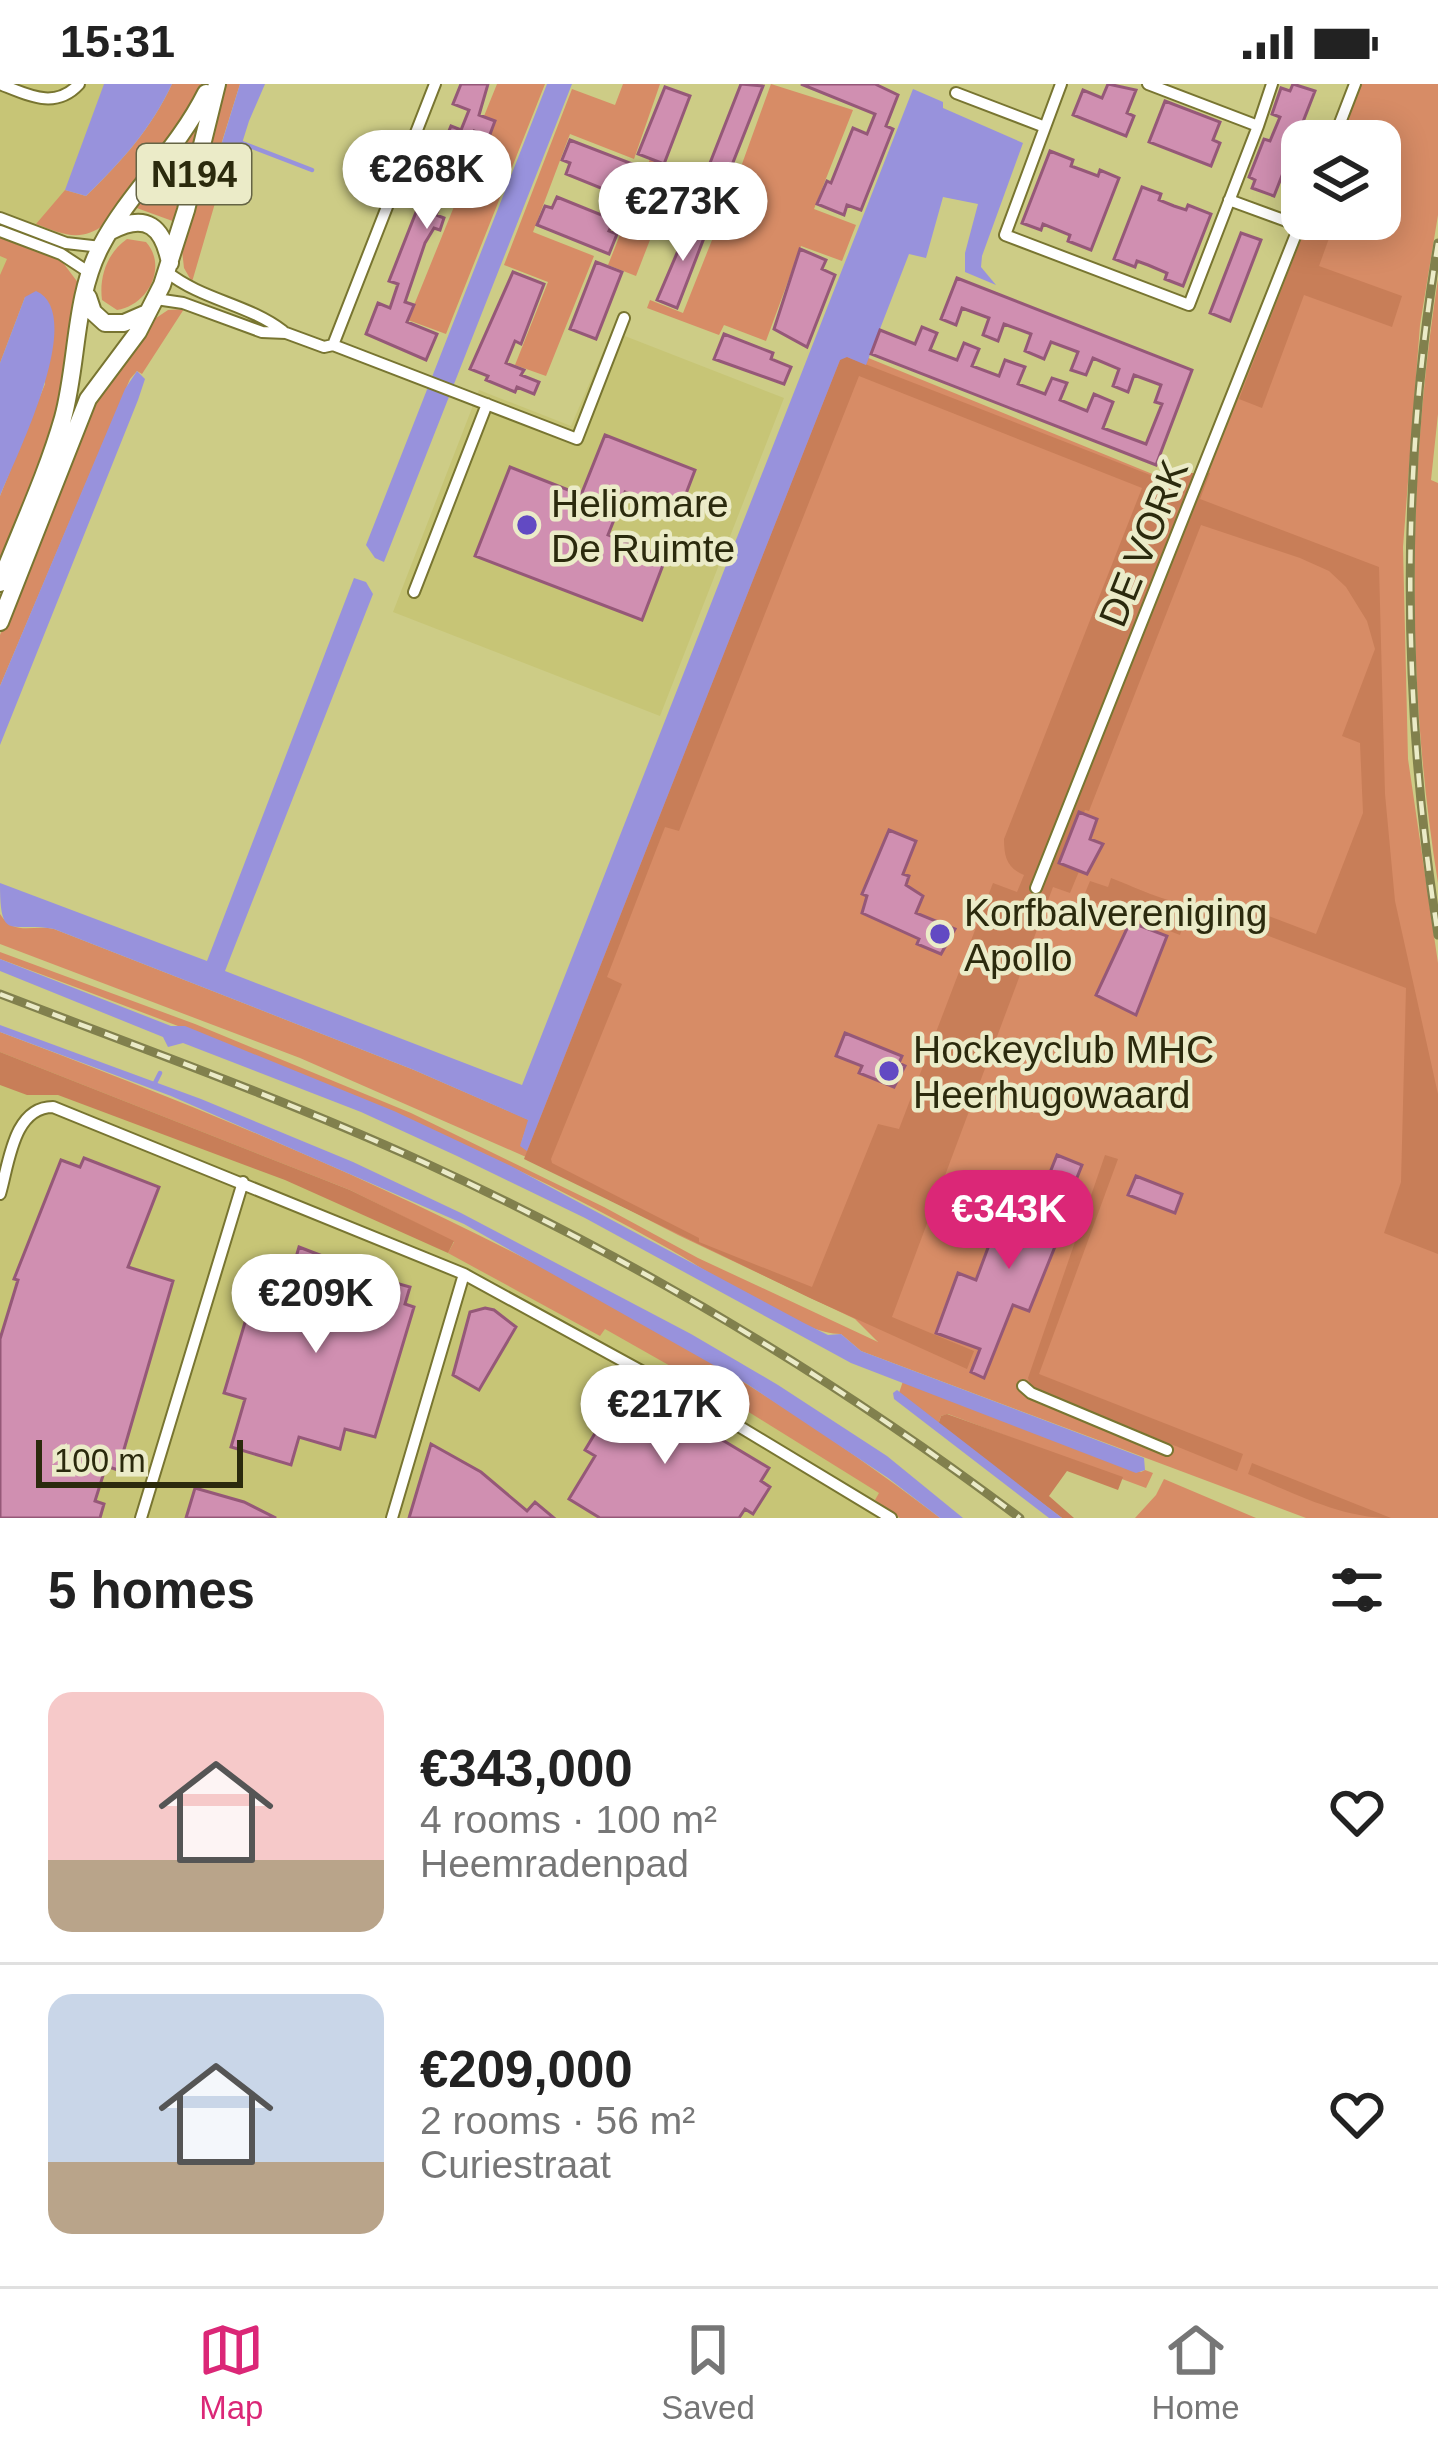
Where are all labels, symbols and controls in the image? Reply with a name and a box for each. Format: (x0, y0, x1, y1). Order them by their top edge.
text: 15:31 (60, 16, 175, 67)
map controls (1281, 120, 1401, 240)
button: layers (1281, 120, 1401, 240)
pin: €268K (343, 130, 511, 232)
road number: N194 (137, 144, 251, 204)
text: €268K (370, 147, 484, 190)
pin: €273K (599, 162, 767, 264)
text: €273K (626, 179, 740, 222)
street label: DE VORK (1091, 454, 1196, 633)
place label: Heliomare De Ruimte (551, 482, 735, 570)
marker: Heliomare De Ruimte (514, 512, 540, 538)
place label: Korfbalvereniging Apollo (964, 891, 1268, 979)
marker: Korfbalvereniging Apollo (927, 921, 953, 947)
place label: Hockeyclub MHC Heerhugowaard (913, 1028, 1214, 1116)
marker: Hockeyclub MHC Heerhugowaard (876, 1058, 902, 1084)
pin: €343K (925, 1170, 1093, 1272)
text: €343K (952, 1187, 1066, 1230)
pin: €209K (232, 1254, 400, 1356)
text: €209K (259, 1271, 373, 1314)
pin: €217K (581, 1365, 749, 1467)
text: €217K (608, 1382, 722, 1425)
scale bar (36, 1434, 243, 1487)
text: 100 m (54, 1442, 146, 1479)
icon: filters (1324, 1557, 1390, 1623)
text: 5 homes (48, 1562, 255, 1619)
icon: home (144, 1740, 288, 1884)
text: €343,000 (420, 1740, 633, 1797)
icon: heart (1324, 1779, 1390, 1845)
text: 4 rooms · 100 m² (420, 1798, 717, 1841)
text: Heemradenpad (420, 1842, 689, 1885)
text: €209,000 (420, 2041, 633, 2098)
icon: home (144, 2042, 288, 2186)
icon: heart (1324, 2081, 1390, 2147)
text: 2 rooms · 56 m² (420, 2099, 695, 2142)
text: Curiestraat (420, 2143, 611, 2186)
tab: Map (198, 2317, 264, 2427)
tab: Saved (661, 2317, 755, 2427)
tab: Home (1152, 2317, 1240, 2427)

